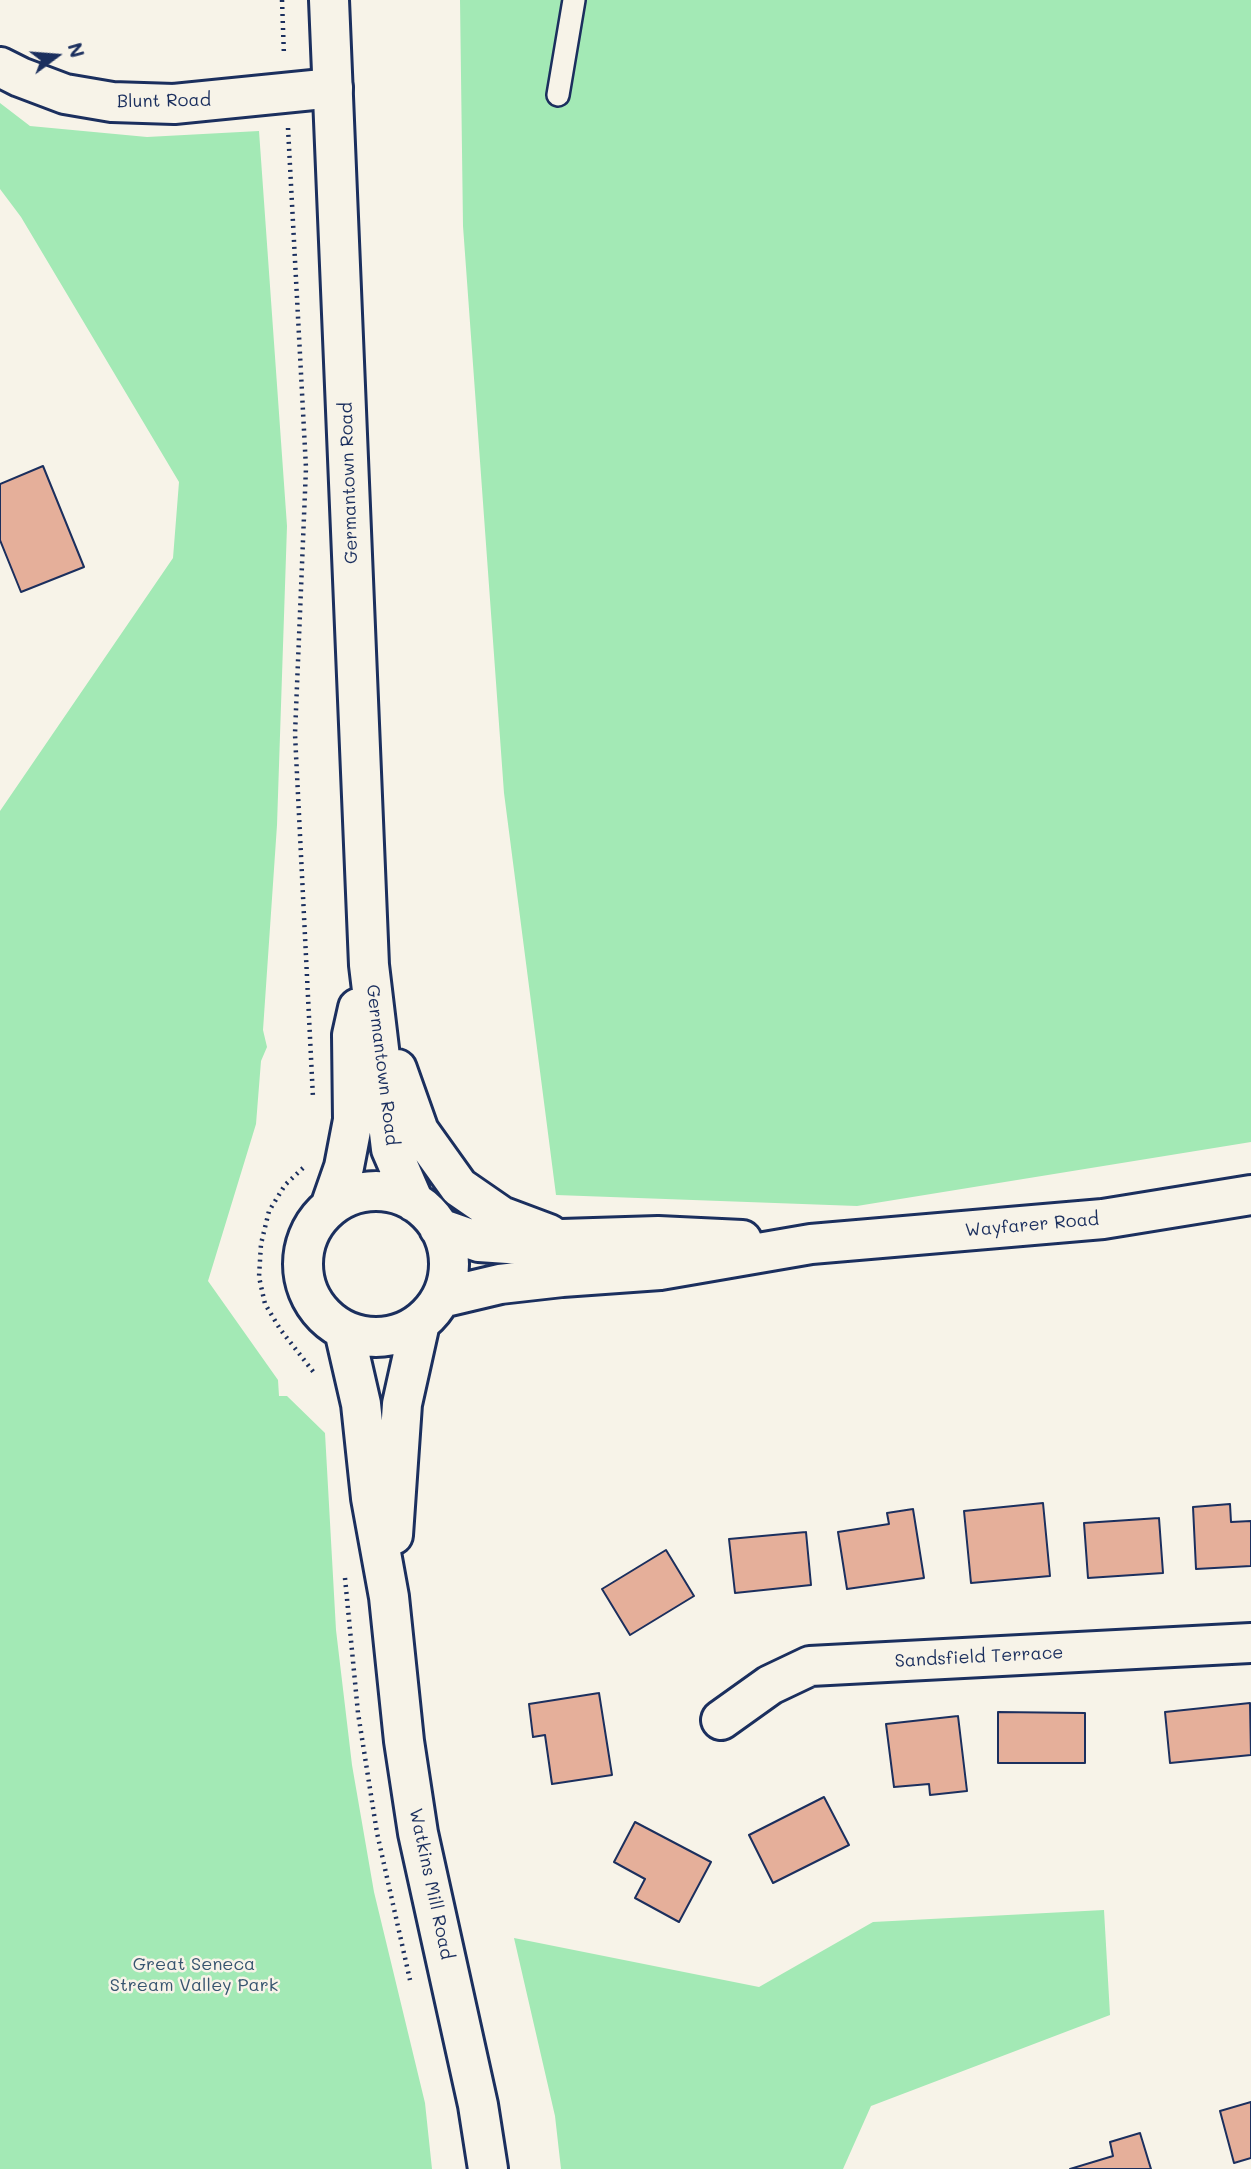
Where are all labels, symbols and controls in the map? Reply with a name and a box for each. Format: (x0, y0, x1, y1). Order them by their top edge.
north arrow (21, 21, 91, 91)
text: N (63, 40, 91, 60)
street label: Blunt Road (117, 89, 211, 113)
street label: Germantown Road (335, 402, 363, 564)
street label: Germantown Road (361, 983, 403, 1147)
street label: Wayfarer Road (964, 1208, 1100, 1242)
street label: Sandsfield Terrace (894, 1642, 1064, 1672)
street label: Watkins Mill Road (404, 1806, 458, 1962)
park label: Great Seneca Stream Valley Park (110, 1953, 278, 1996)

